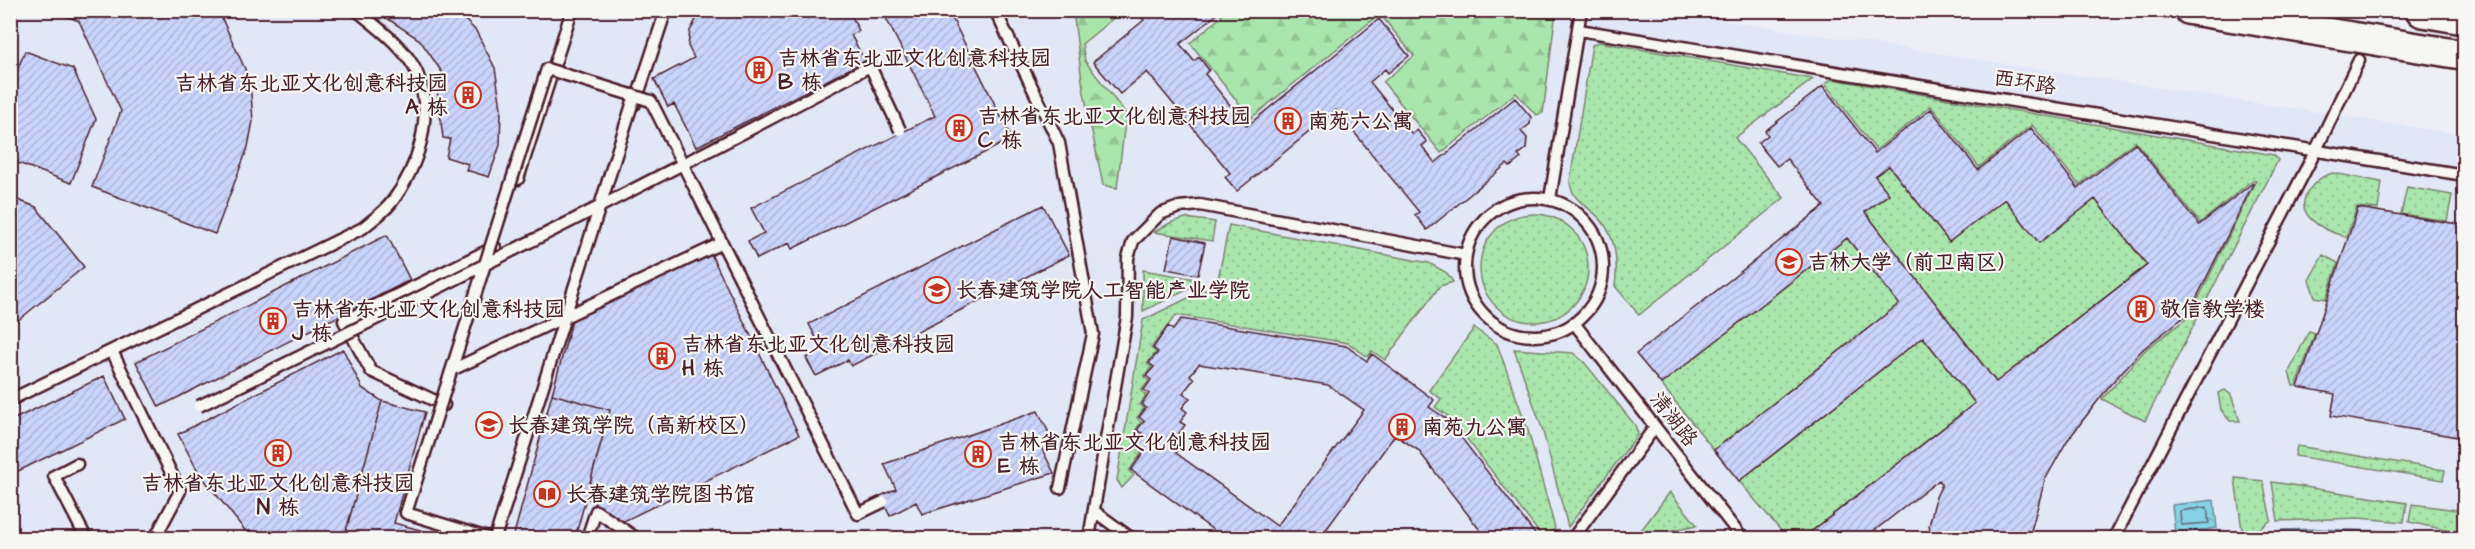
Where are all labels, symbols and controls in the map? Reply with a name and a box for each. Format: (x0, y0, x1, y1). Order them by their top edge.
place label: 吉林省东北亚文化创意科技园 B 栋 (778, 44, 1051, 97)
building icon: 吉林省东北亚文化创意科技园 B 栋 (744, 55, 774, 85)
street label: 西环路 (1992, 63, 2058, 102)
place label: 吉林省东北亚文化创意科技园 A 栋 (175, 69, 448, 122)
building icon: 吉林省东北亚文化创意科技园 A 栋 (453, 80, 483, 110)
place label: 吉林省东北亚文化创意科技园 C 栋 (978, 102, 1251, 155)
building icon: 南苑六公寓 (1273, 106, 1303, 136)
place label: 南苑六公寓 (1308, 107, 1413, 136)
building icon: 吉林省东北亚文化创意科技园 C 栋 (944, 113, 974, 143)
school or university icon: 吉林大学（前卫南区） (1774, 247, 1804, 277)
place label: 吉林大学（前卫南区） (1808, 248, 2018, 277)
school or university icon: 长春建筑学院人工智能产业学院 (922, 275, 952, 305)
place label: 长春建筑学院人工智能产业学院 (956, 276, 1250, 305)
building icon: 敬信教学楼 (2126, 294, 2156, 324)
place label: 吉林省东北亚文化创意科技园 J 栋 (291, 295, 565, 348)
place label: 敬信教学楼 (2160, 295, 2265, 324)
building icon: 吉林省东北亚文化创意科技园 J 栋 (258, 306, 288, 336)
place label: 吉林省东北亚文化创意科技园 H 栋 (682, 330, 955, 383)
building icon: 吉林省东北亚文化创意科技园 H 栋 (647, 341, 677, 371)
street label: 清湖路 (1643, 386, 1704, 453)
school or university icon: 长春建筑学院（高新校区） (474, 410, 504, 440)
place label: 长春建筑学院（高新校区） (508, 411, 760, 440)
building icon: 南苑九公寓 (1387, 412, 1417, 442)
place label: 南苑九公寓 (1422, 413, 1527, 442)
place label: 吉林省东北亚文化创意科技园 E 栋 (998, 428, 1271, 481)
building icon: 吉林省东北亚文化创意科技园 N 栋 (263, 438, 293, 468)
building icon: 吉林省东北亚文化创意科技园 E 栋 (963, 439, 993, 469)
place label: 吉林省东北亚文化创意科技园 N 栋 (142, 469, 415, 522)
library icon: 长春建筑学院图书馆 (532, 479, 562, 509)
place label: 长春建筑学院图书馆 (566, 480, 755, 509)

